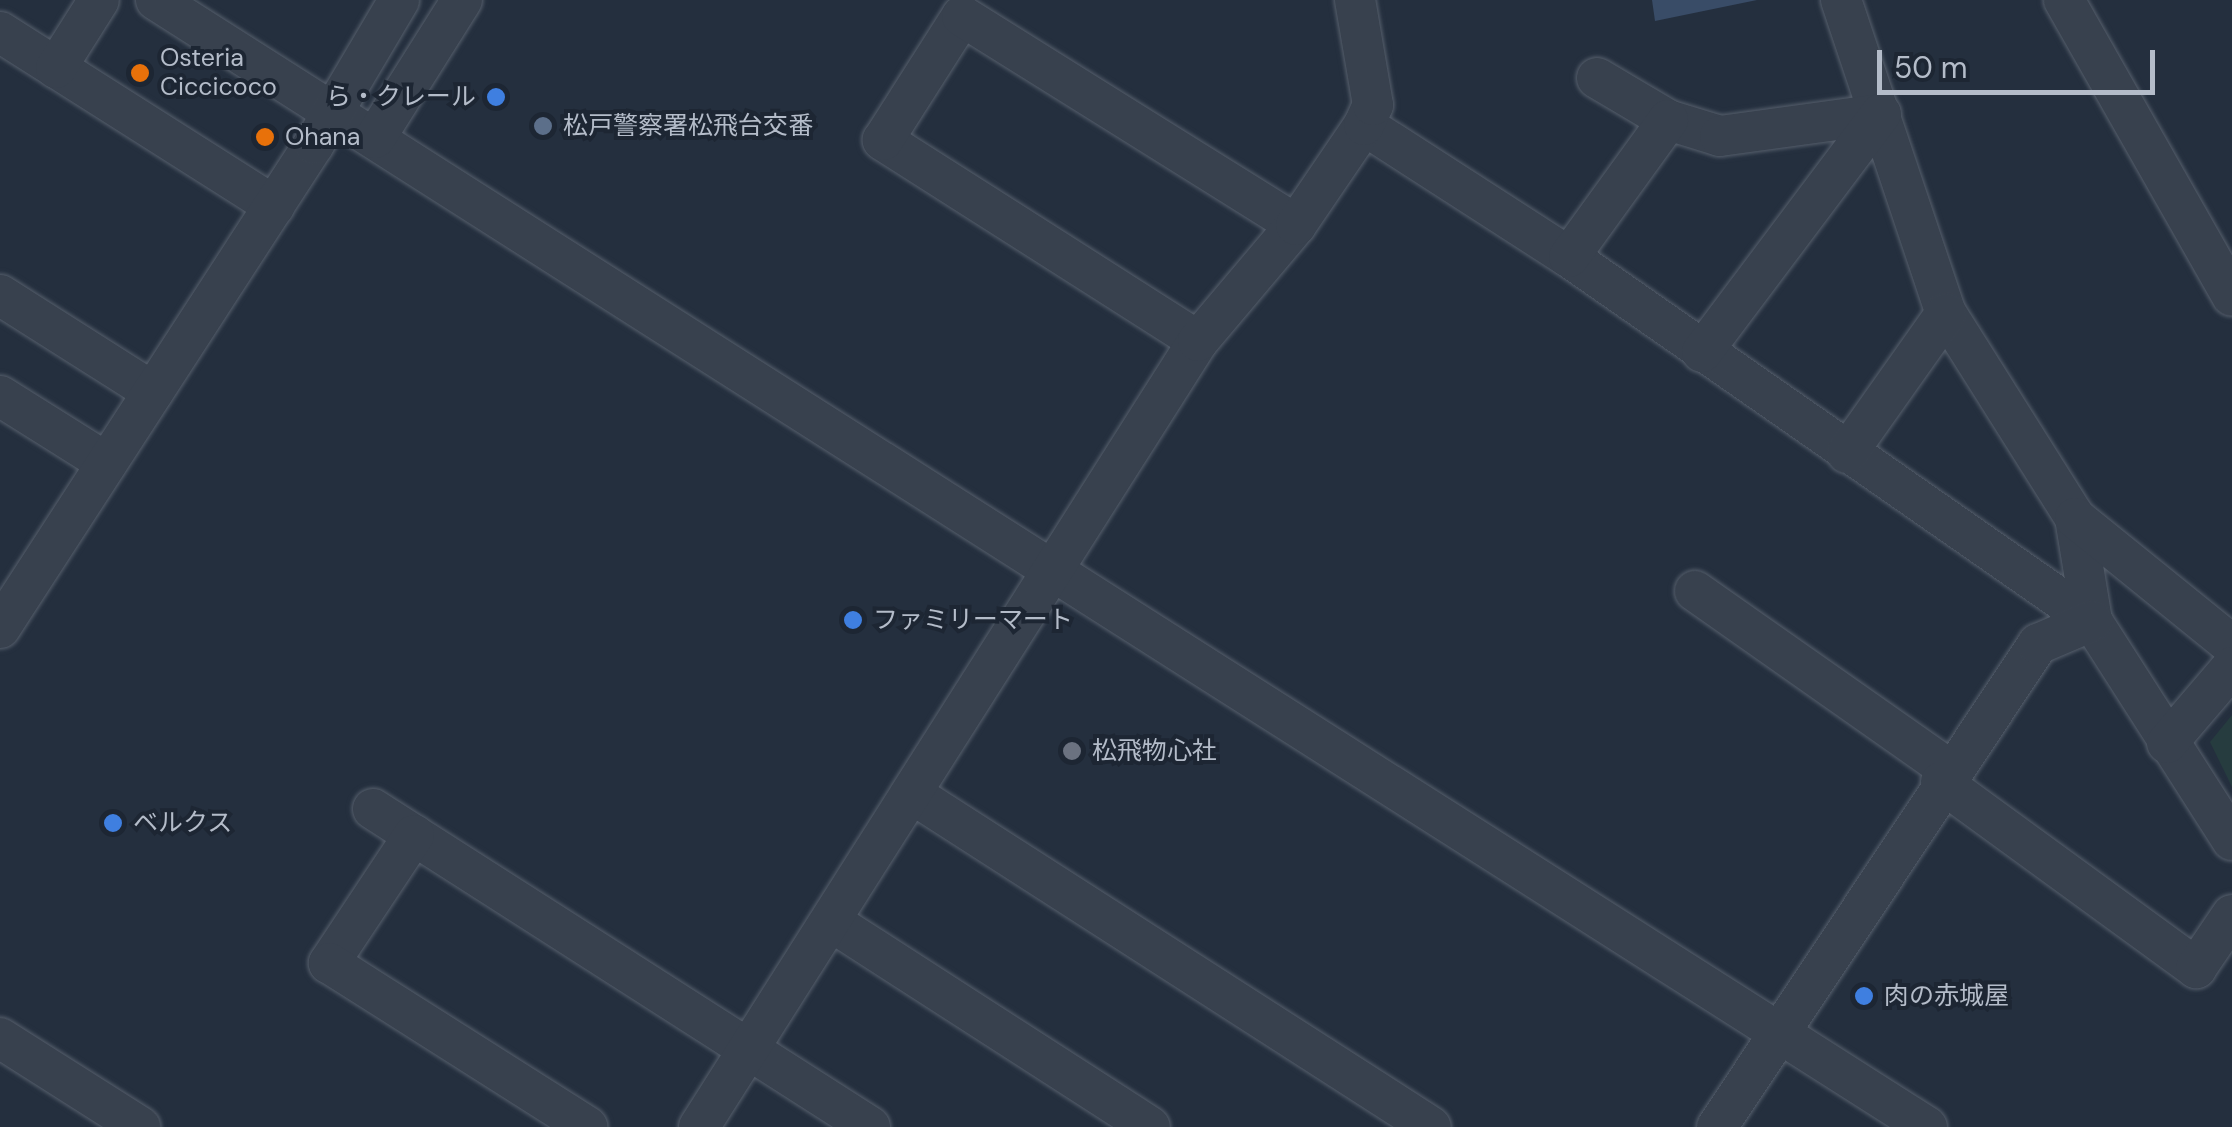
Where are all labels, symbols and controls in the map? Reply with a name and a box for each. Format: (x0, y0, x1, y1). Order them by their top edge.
scale bar (1882, 30, 2160, 92)
place label: Osteria Ciccicoco (160, 44, 277, 103)
text: 50 m (1894, 48, 1968, 87)
marker: Osteria Ciccicoco (129, 62, 151, 84)
place label: ら・クレール (326, 82, 476, 112)
marker: ら・クレール (485, 86, 507, 108)
place label: 松戸警察署松飛台交番 (563, 111, 813, 141)
marker: 松戸警察署松飛台交番 (532, 115, 554, 137)
place label: Ohana (285, 122, 360, 152)
marker: Ohana (254, 126, 276, 148)
place label: ファミリーマート (873, 605, 1073, 635)
marker: ファミリーマート (842, 609, 864, 631)
place label: 松飛物心社 (1092, 736, 1217, 766)
marker: 松飛物心社 (1061, 740, 1083, 762)
place label: ベルクス (133, 808, 233, 838)
marker: ベルクス (102, 812, 124, 834)
place label: 肉の赤城屋 (1884, 981, 2009, 1011)
marker: 肉の赤城屋 (1853, 985, 1875, 1007)

